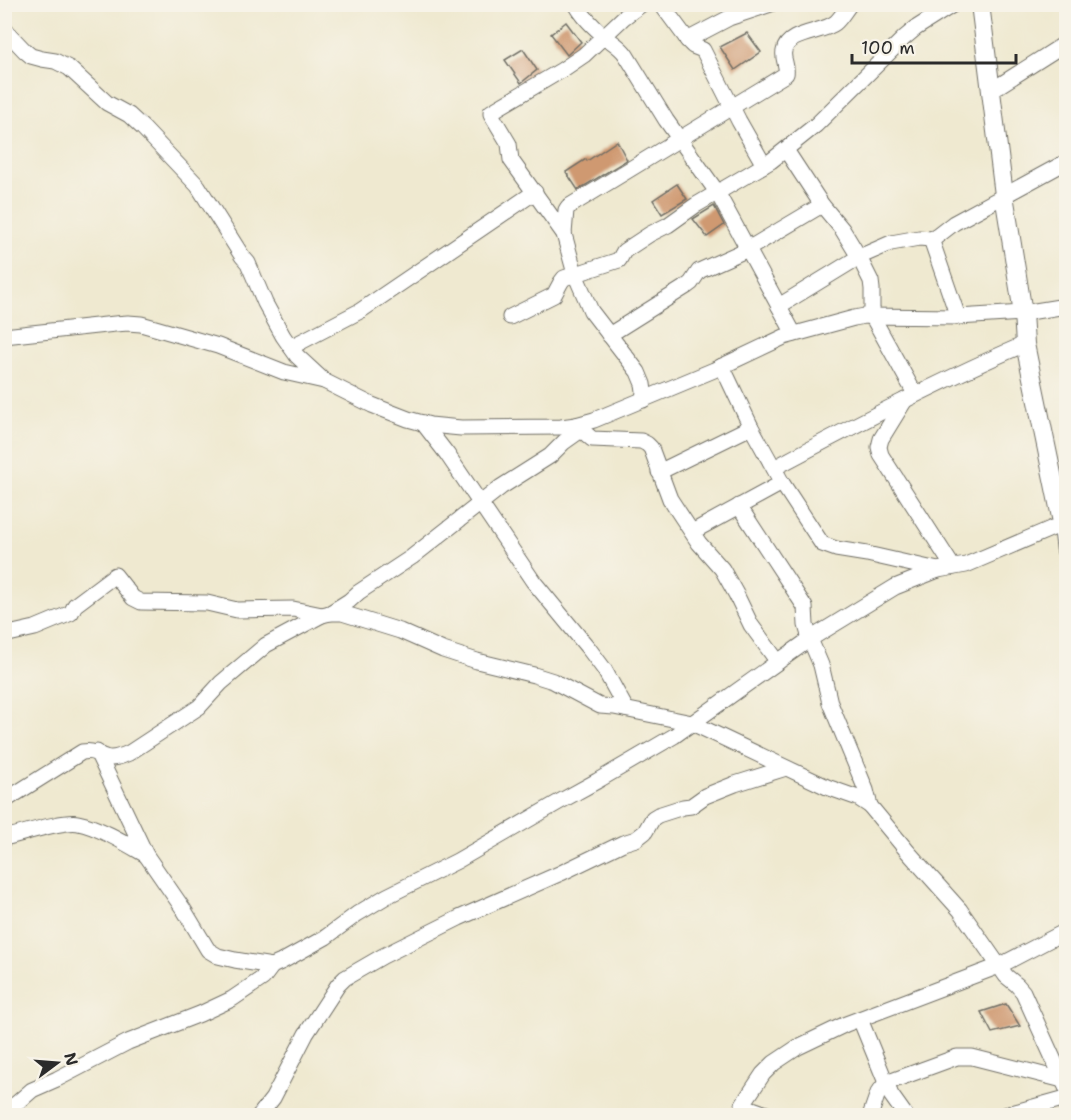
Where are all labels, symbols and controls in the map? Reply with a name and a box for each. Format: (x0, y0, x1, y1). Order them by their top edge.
scale bar (852, 27, 1016, 65)
text: 100 m (861, 36, 915, 60)
north arrow (27, 1033, 87, 1093)
text: N (59, 1050, 83, 1068)

